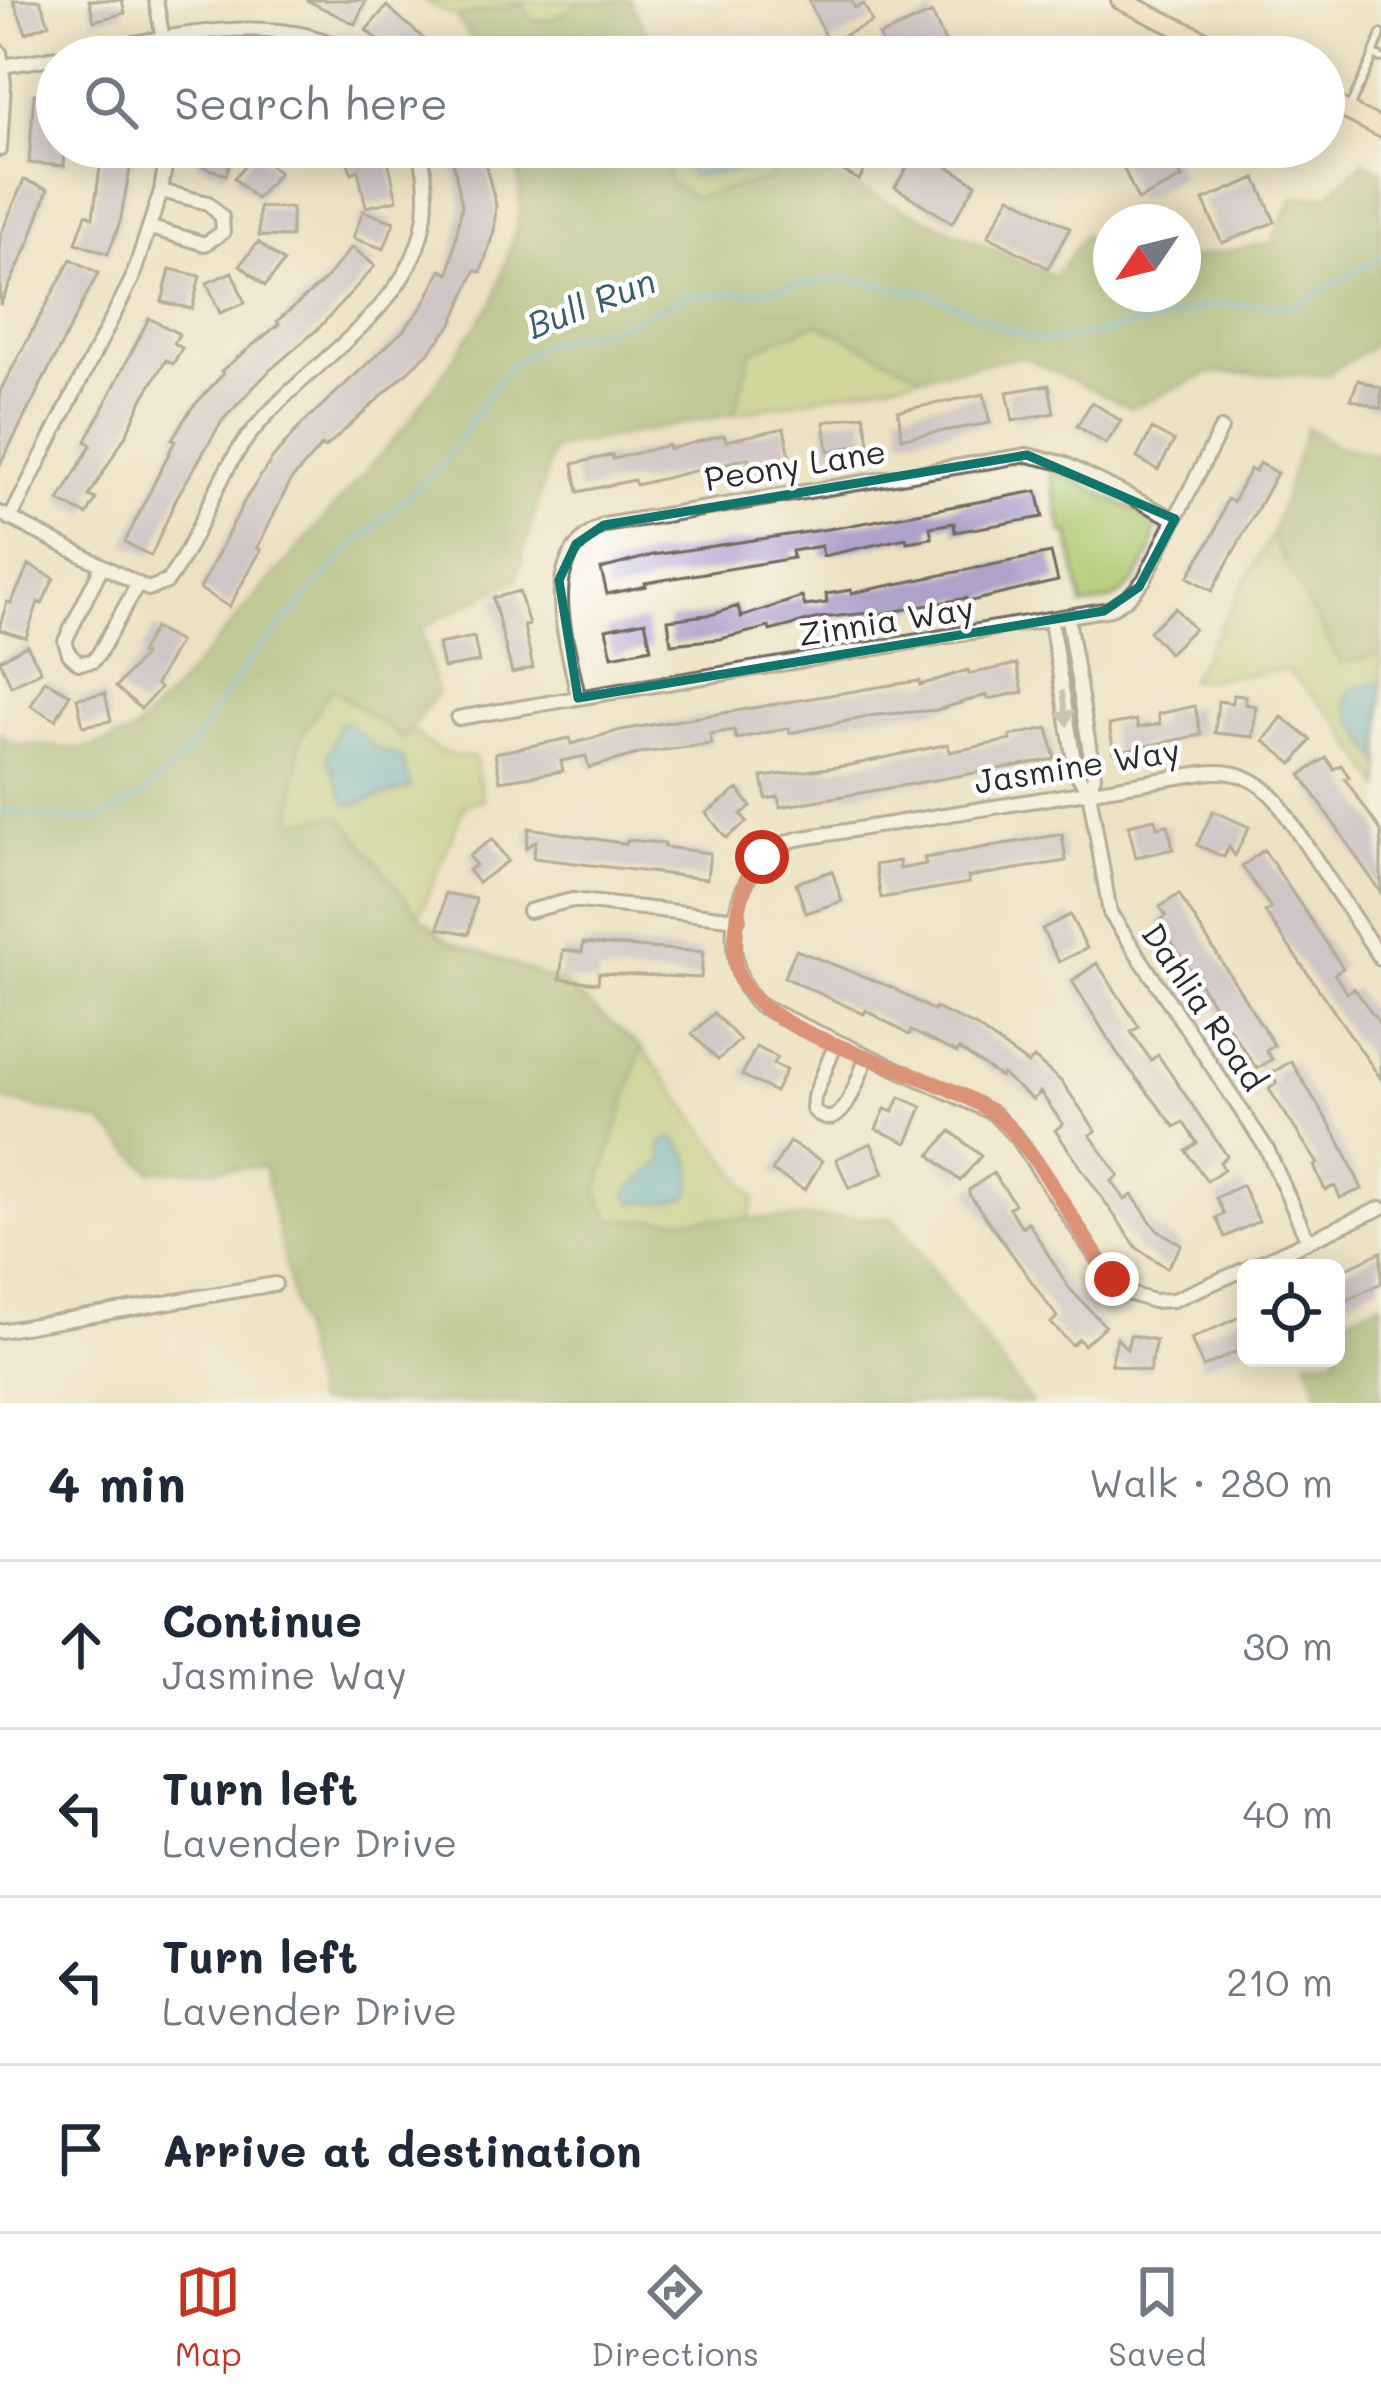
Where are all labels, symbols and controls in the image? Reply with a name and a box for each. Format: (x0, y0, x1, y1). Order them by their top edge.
search box (36, 36, 1345, 168)
icon: search (78, 69, 144, 135)
text: Search here (174, 73, 448, 131)
north arrow (1093, 204, 1201, 312)
water label: Bull Run (519, 256, 662, 348)
street label: Peony Lane (701, 428, 889, 500)
street label: Zinnia Way (795, 584, 977, 656)
one-way arrow (1057, 690, 1075, 728)
street label: Jasmine Way (971, 727, 1183, 803)
route start (735, 830, 789, 884)
street label: Dahlia Road (1133, 914, 1277, 1098)
route end (1085, 1252, 1139, 1306)
map controls (1237, 1259, 1345, 1367)
button: locate (1237, 1259, 1345, 1367)
text: 4 min (48, 1448, 186, 1515)
text: Walk · 280 m (1089, 1456, 1333, 1507)
text: Continue (162, 1590, 362, 1648)
icon: ahead (48, 1612, 114, 1678)
text: 30 m (1243, 1619, 1333, 1670)
text: Jasmine Way (162, 1648, 407, 1699)
text: Turn left (162, 1758, 358, 1816)
icon: left (48, 1780, 114, 1846)
text: 40 m (1242, 1787, 1333, 1838)
text: Lavender Drive (162, 1816, 457, 1867)
text: Turn left (162, 1926, 358, 1984)
icon: left (48, 1948, 114, 2014)
text: 210 m (1226, 1955, 1333, 2006)
text: Lavender Drive (162, 1984, 457, 2035)
icon: arrive (48, 2116, 114, 2182)
text: Arrive at destination (162, 2120, 642, 2178)
tab: Map (175, 2259, 242, 2374)
tab: Directions (591, 2259, 759, 2374)
tab: Saved (1108, 2259, 1206, 2374)

